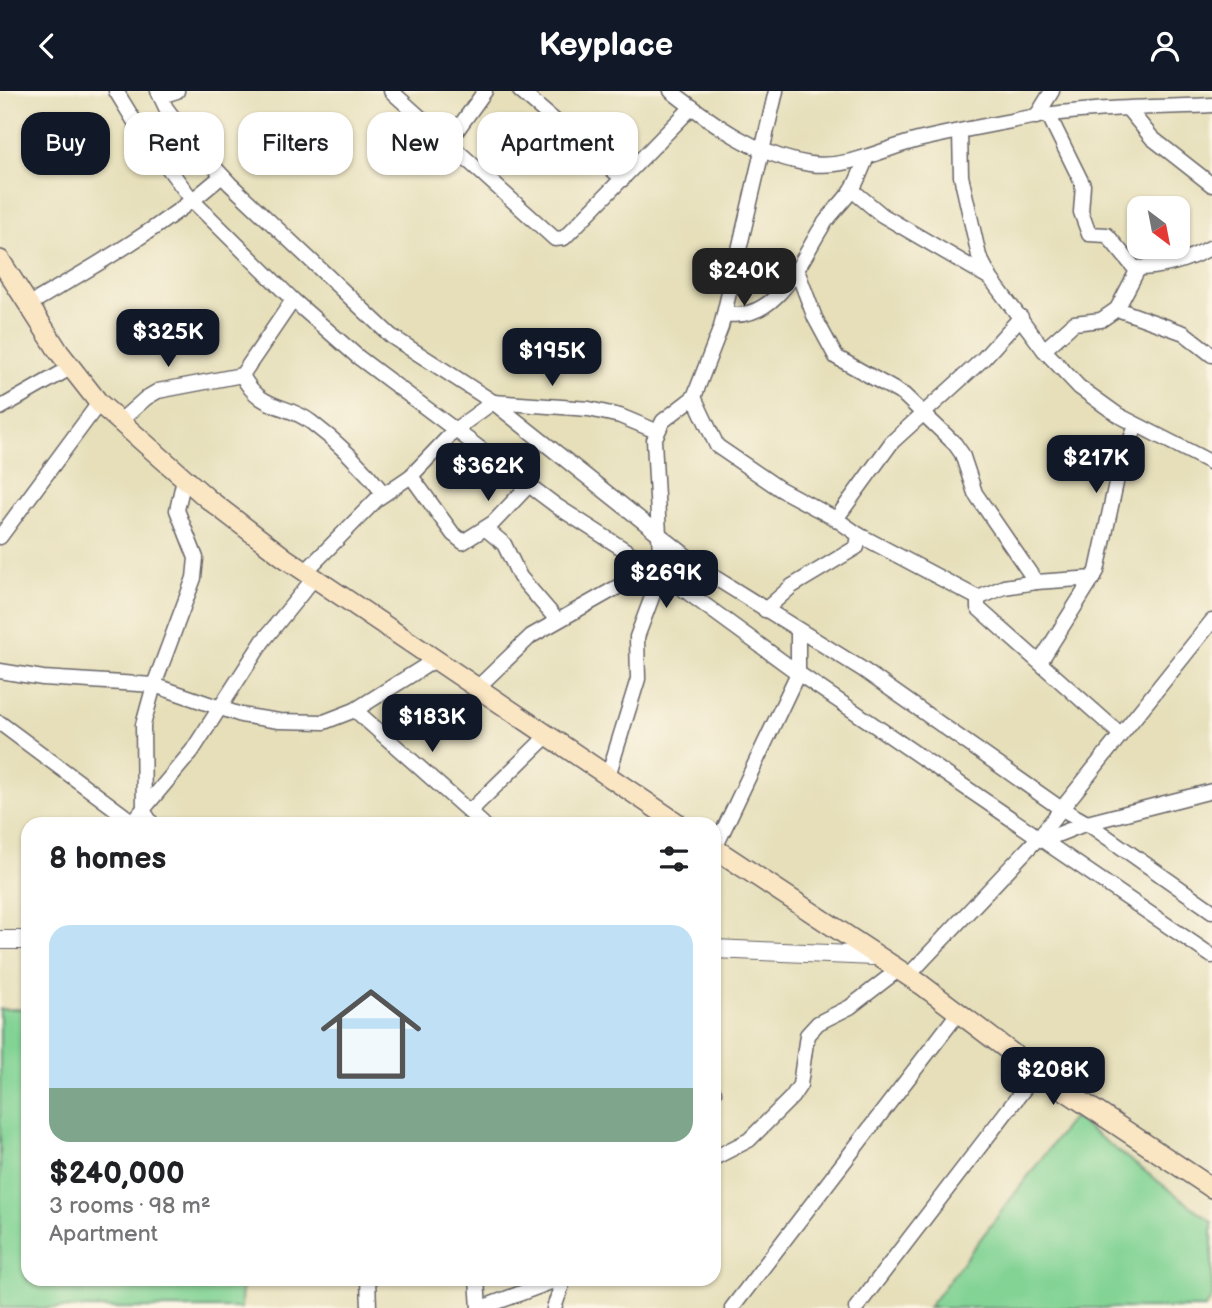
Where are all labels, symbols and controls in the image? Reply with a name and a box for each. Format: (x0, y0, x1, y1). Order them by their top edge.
text: Keyplace (539, 26, 673, 65)
icon: back (28, 27, 66, 65)
icon: person (1146, 27, 1184, 65)
chip: Buy (21, 112, 110, 175)
chip: Rent (124, 112, 224, 175)
chip: Filters (238, 112, 353, 175)
chip: New (367, 112, 463, 175)
chip: Apartment (477, 112, 638, 175)
north arrow (1127, 196, 1190, 259)
map controls (1127, 196, 1190, 259)
pin: $240K (695, 249, 793, 308)
text: $240K (708, 257, 780, 285)
pin: $325K (119, 309, 217, 369)
text: $325K (132, 318, 204, 346)
pin: $195K (503, 329, 601, 388)
text: $195K (518, 337, 586, 365)
pin: $217K (1047, 435, 1145, 495)
pin: $362K (439, 443, 537, 503)
text: $217K (1063, 444, 1129, 472)
text: $362K (452, 452, 524, 480)
pin: $269K (617, 551, 715, 610)
text: $269K (630, 559, 702, 587)
pin: $183K (383, 695, 481, 754)
text: $183K (398, 703, 466, 731)
icon: filters (655, 840, 693, 878)
text: 8 homes (49, 841, 166, 877)
icon: home (308, 971, 434, 1097)
pin: $208K (1004, 1047, 1102, 1107)
text: $208K (1017, 1056, 1089, 1084)
text: $240,000 (49, 1156, 185, 1192)
text: 3 rooms · 98 m² (49, 1192, 211, 1220)
text: Apartment (49, 1220, 158, 1248)

